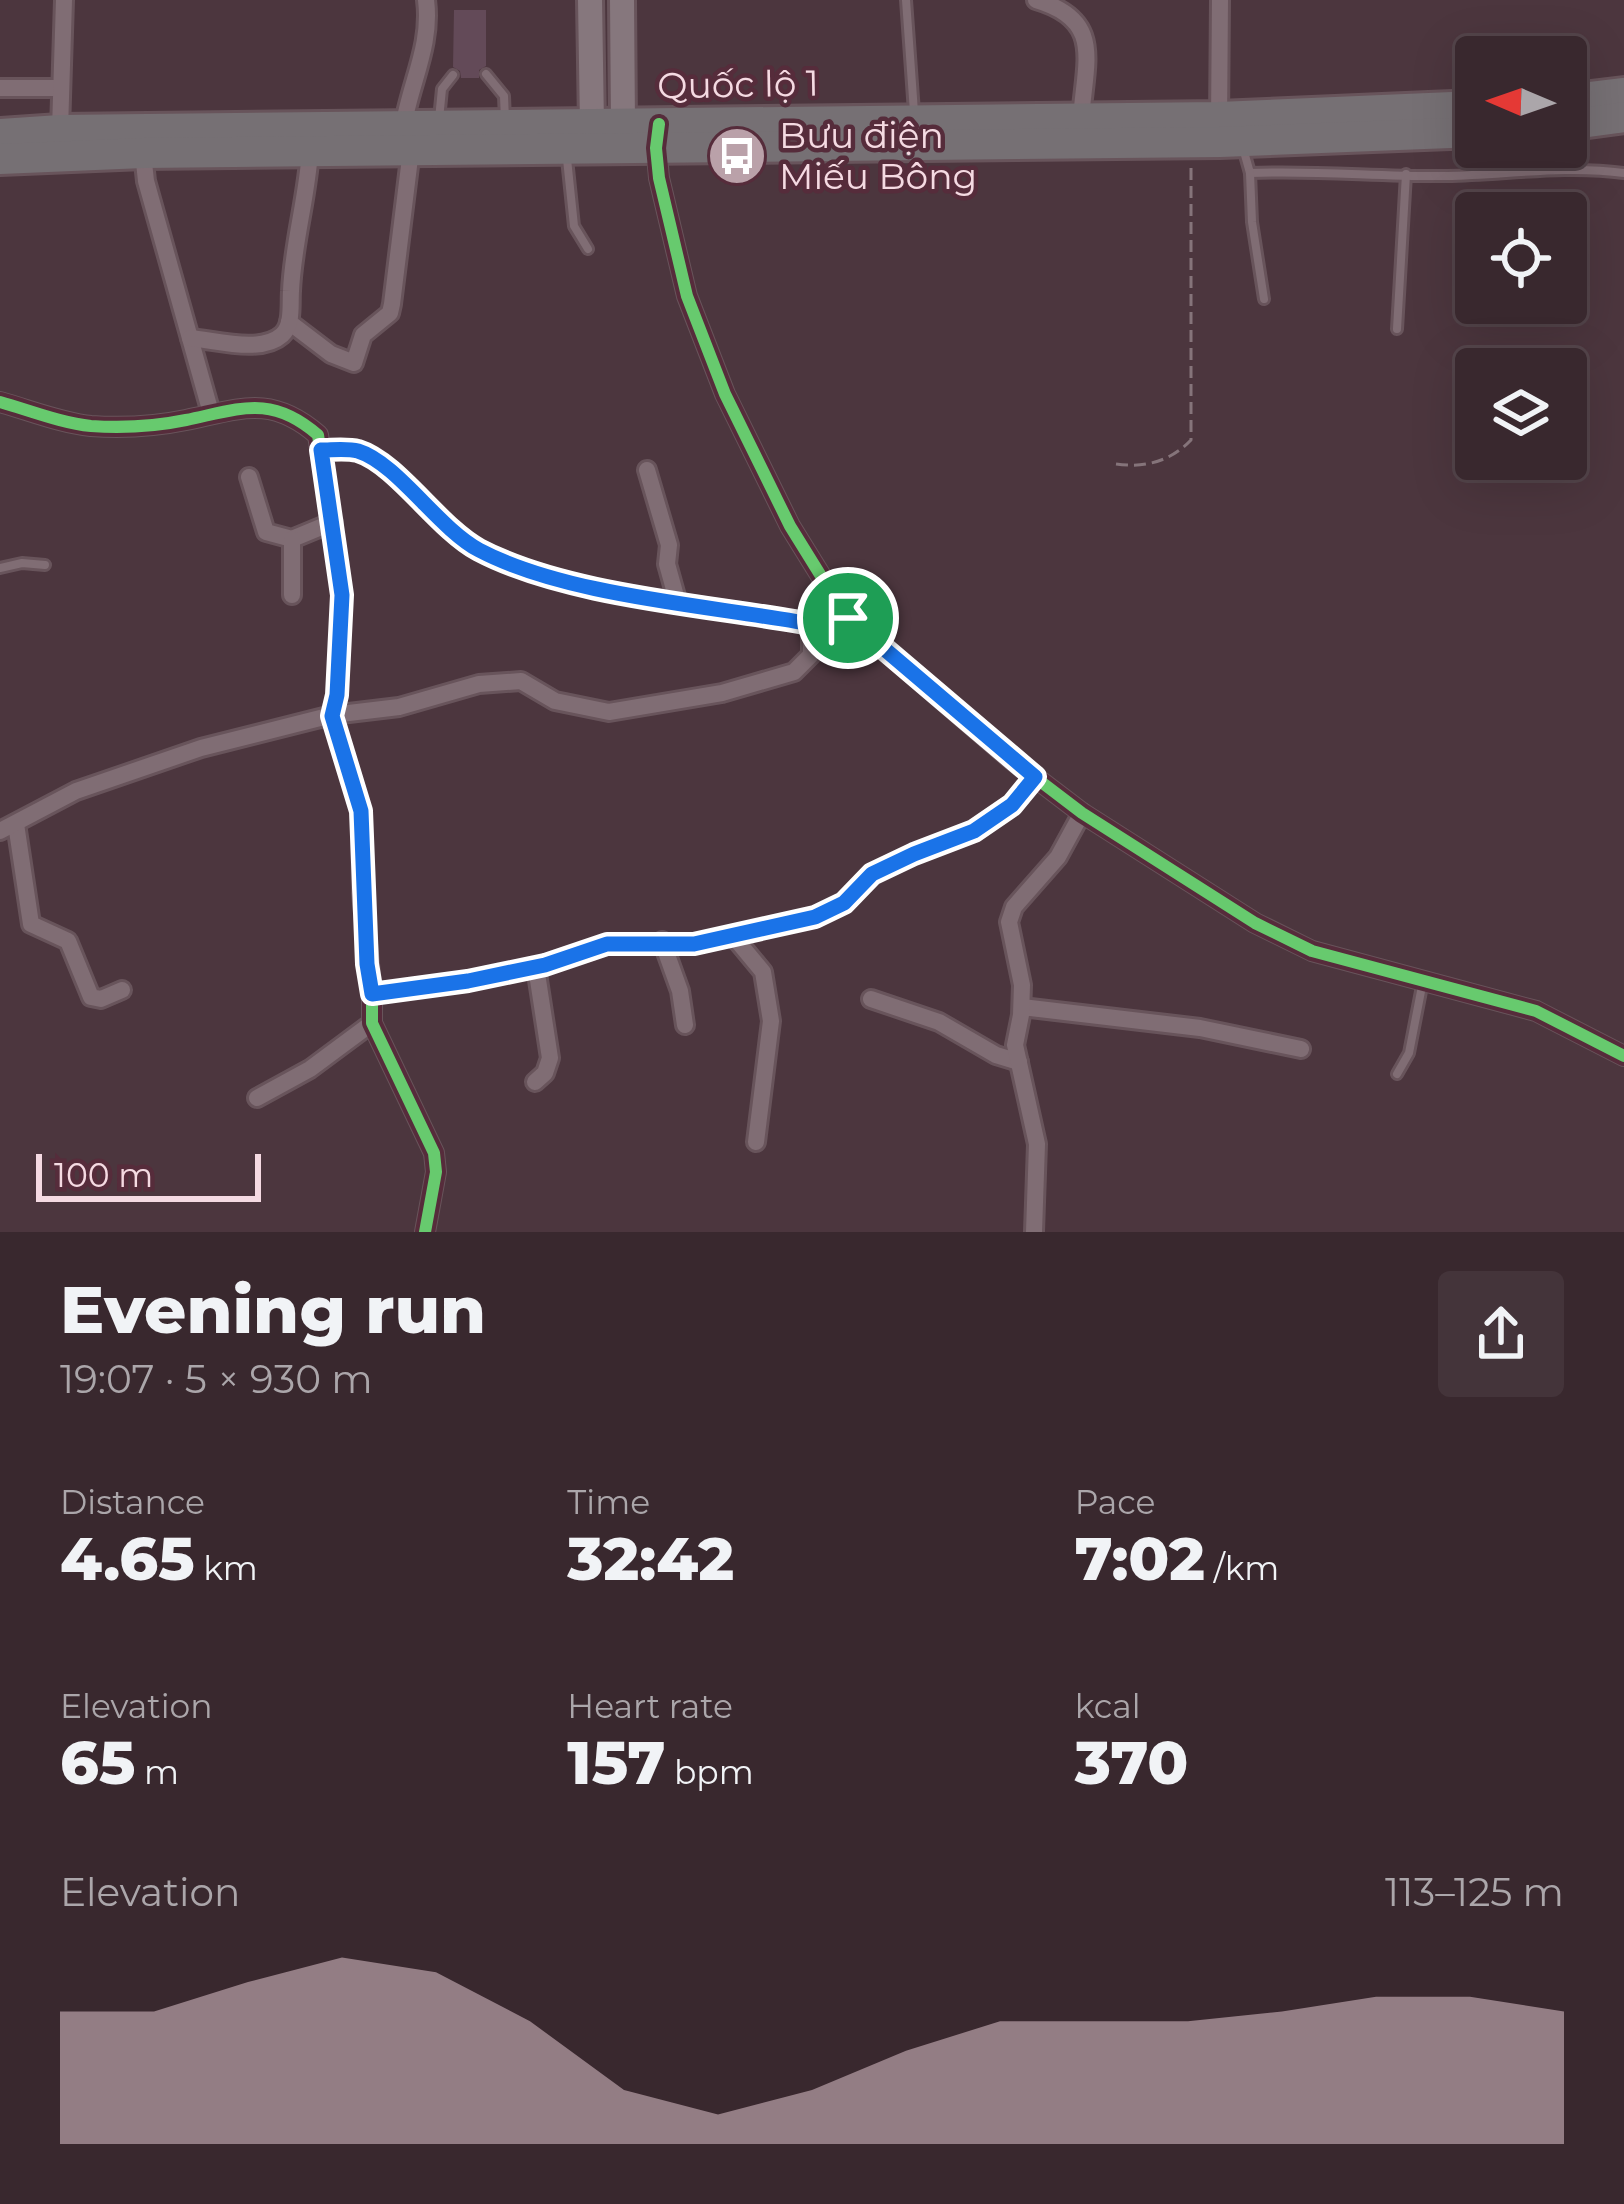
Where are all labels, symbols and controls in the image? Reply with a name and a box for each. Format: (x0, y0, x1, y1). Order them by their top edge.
north arrow (1455, 36, 1587, 168)
map controls (1455, 36, 1587, 480)
street label: Quốc lộ 1 (657, 61, 819, 107)
place label: Bưu điện Miếu Bông (779, 113, 977, 198)
bus stop icon: Bưu điện Miếu Bông (706, 125, 768, 187)
button: locate (1455, 192, 1587, 324)
button: layers (1455, 348, 1587, 480)
pin (797, 567, 899, 669)
icon: arrive (815, 585, 881, 651)
scale bar (36, 1148, 261, 1201)
text: 100 m (54, 1155, 153, 1195)
text: Evening run (60, 1269, 486, 1350)
button: share (1438, 1271, 1564, 1397)
text: 19:07 · 5 × 930 m (60, 1355, 373, 1403)
text: Distance (60, 1482, 205, 1522)
text: Time (567, 1482, 650, 1522)
text: Pace (1075, 1482, 1156, 1522)
text: 4.65 (60, 1522, 195, 1595)
text: 32:42 (567, 1522, 734, 1595)
text: 7:02 (1075, 1522, 1205, 1595)
text: km (195, 1548, 258, 1588)
text: /km (1205, 1548, 1279, 1588)
text: Elevation (60, 1686, 213, 1726)
text: Heart rate (567, 1686, 733, 1726)
text: kcal (1075, 1686, 1141, 1726)
text: 65 (60, 1726, 135, 1799)
text: 157 (567, 1726, 665, 1799)
text: 370 (1075, 1726, 1188, 1799)
text: m (135, 1752, 179, 1792)
text: bpm (665, 1752, 754, 1792)
text: Elevation (60, 1868, 240, 1916)
text: 113–125 m (1385, 1868, 1564, 1916)

